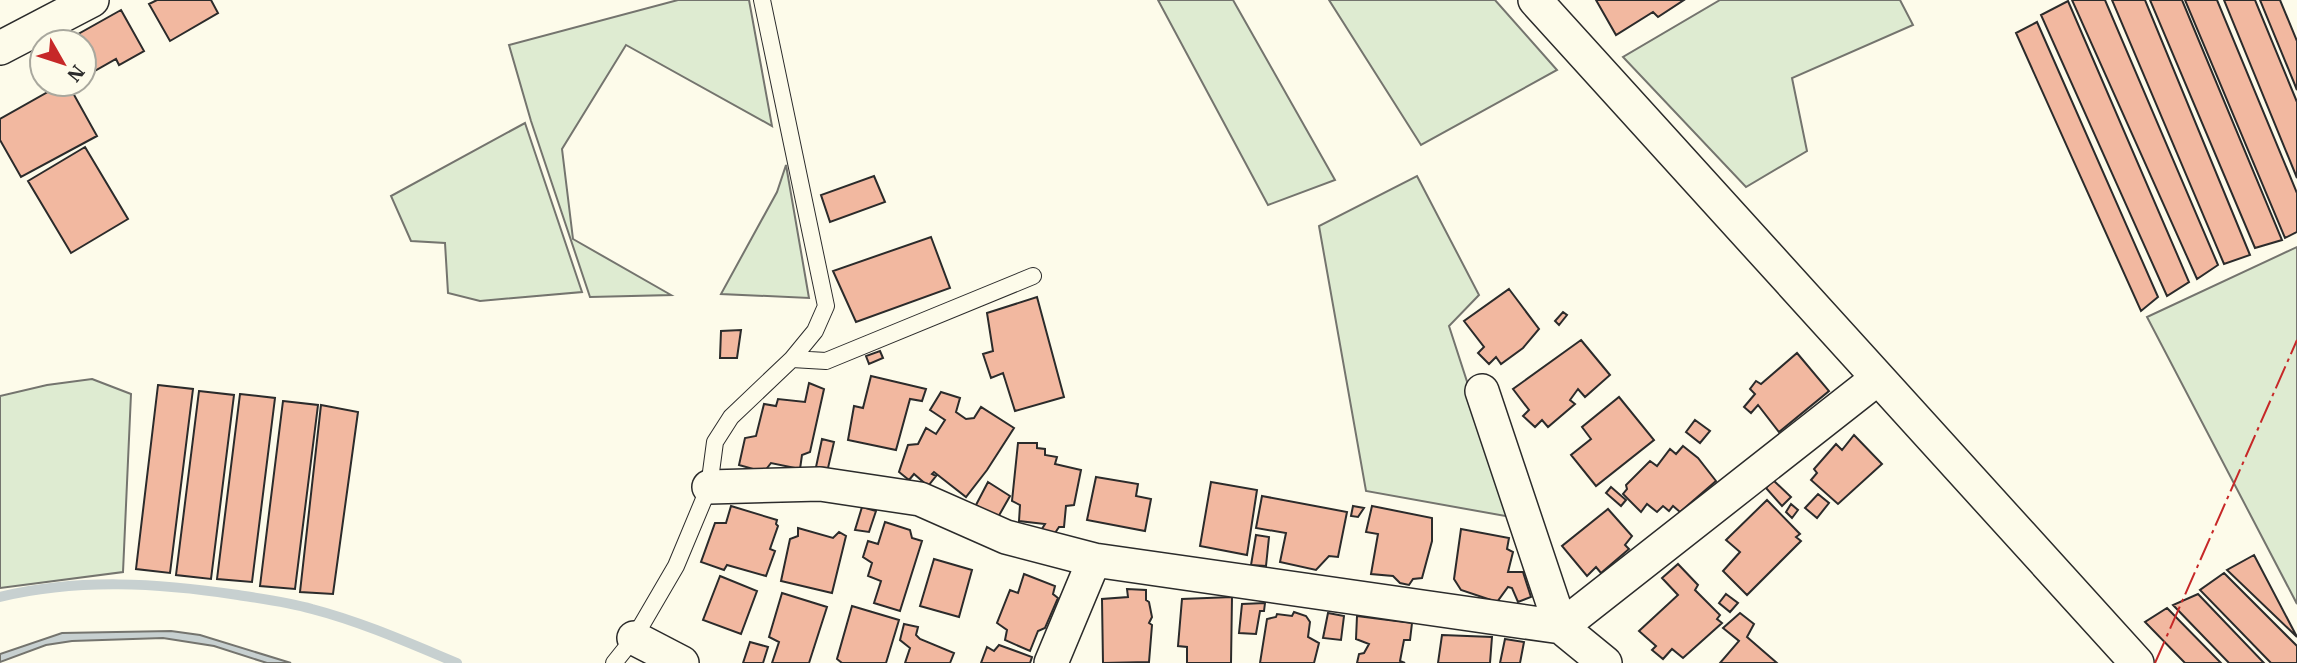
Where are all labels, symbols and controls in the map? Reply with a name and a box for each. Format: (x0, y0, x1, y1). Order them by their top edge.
north arrow (28, 28, 98, 98)
text: N (62, 60, 90, 87)

